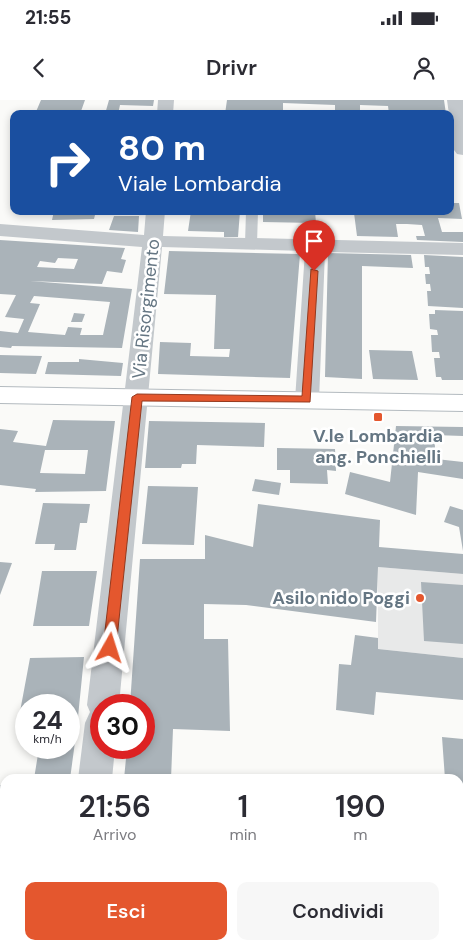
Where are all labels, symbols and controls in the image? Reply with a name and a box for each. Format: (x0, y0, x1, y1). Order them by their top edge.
text: 21:55 (25, 5, 71, 30)
text: Drivr (206, 53, 257, 82)
icon: back (25, 54, 53, 82)
icon: person (410, 54, 438, 82)
text: 80 m (118, 125, 206, 171)
icon: right (35, 130, 100, 195)
text: Viale Lombardia (118, 169, 282, 198)
pin (293, 220, 335, 271)
icon: arrive (300, 227, 328, 255)
street label: Via Risorgimento (127, 238, 165, 380)
marker: V.le Lombardia ang. Ponchielli (372, 411, 384, 423)
place label: V.le Lombardia ang. Ponchielli (313, 424, 443, 469)
place label: Asilo nido Poggi (272, 586, 410, 610)
marker: Asilo nido Poggi (414, 592, 426, 604)
position arrow (83, 621, 135, 673)
speed limit sign: 30 (90, 694, 155, 759)
text: 24 (32, 704, 63, 737)
text: km/h (33, 731, 62, 747)
text: 21:56 (78, 787, 151, 826)
text: 1 (238, 787, 248, 826)
text: 190 (335, 787, 386, 826)
text: Arrivo (93, 824, 137, 845)
text: min (229, 824, 257, 845)
text: m (353, 824, 367, 845)
button: Esci (25, 882, 227, 940)
button: Condividi (237, 882, 439, 940)

